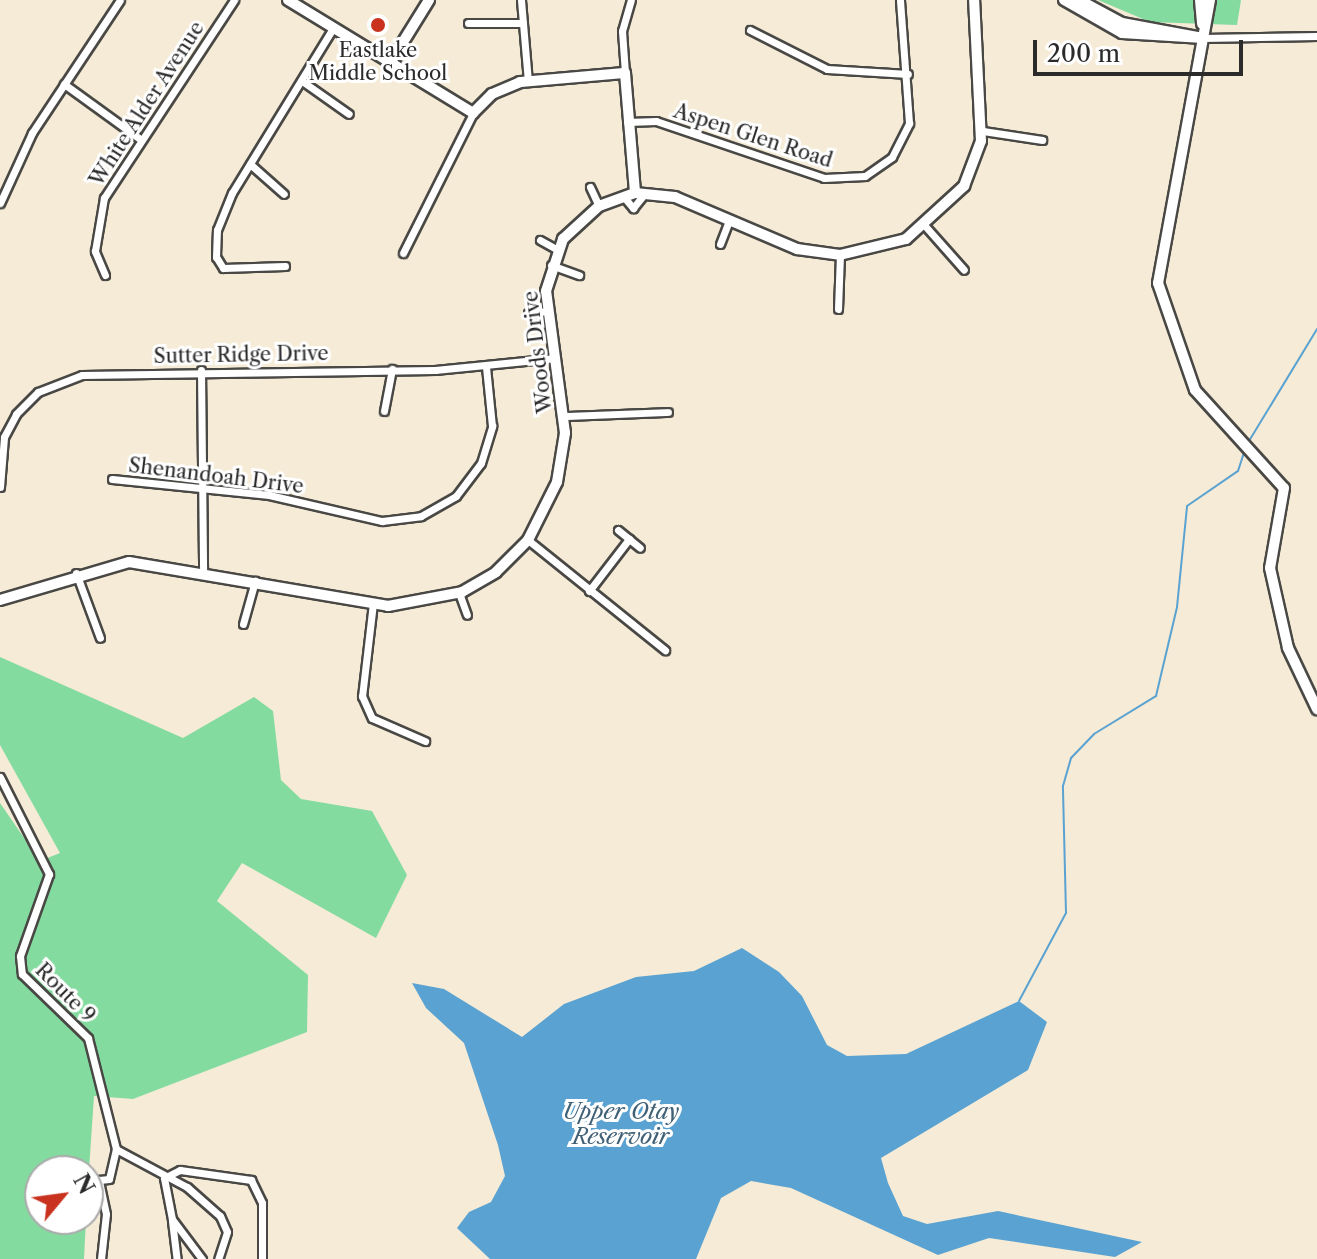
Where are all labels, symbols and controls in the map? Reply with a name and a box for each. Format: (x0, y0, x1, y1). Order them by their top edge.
street label: White Alder Avenue (84, 16, 210, 192)
marker: Eastlake Middle School (369, 16, 387, 34)
scale bar (1037, 24, 1247, 74)
place label: Eastlake Middle School (309, 38, 447, 85)
text: 200 m (1047, 39, 1120, 68)
street label: Aspen Glen Road (671, 99, 835, 173)
street label: Woods Drive (519, 290, 557, 414)
street label: Sutter Ridge Drive (153, 341, 329, 369)
street label: Shenandoah Drive (127, 453, 305, 499)
street label: Route 9 (30, 958, 100, 1028)
water label: Upper Otay Reservoir (563, 1098, 679, 1150)
north arrow (24, 1155, 104, 1235)
text: N (67, 1169, 100, 1199)

